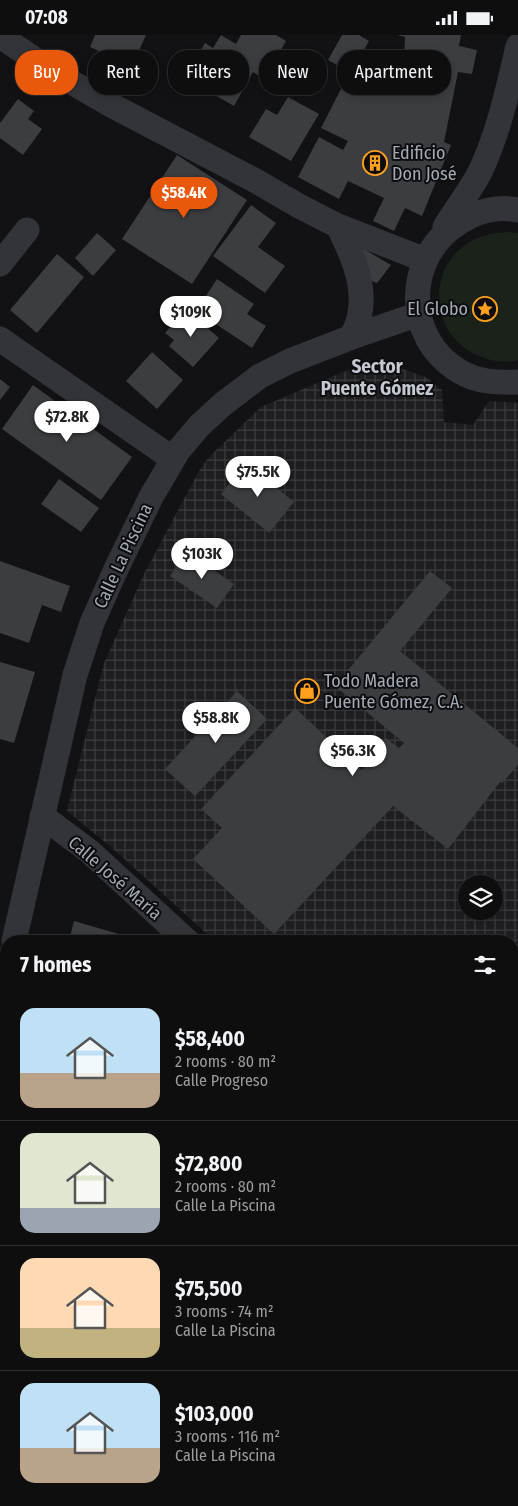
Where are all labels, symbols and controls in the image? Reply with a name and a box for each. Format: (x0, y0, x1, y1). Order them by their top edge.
text: 07:08 (25, 6, 68, 29)
chip: Buy (15, 50, 78, 95)
chip: Rent (88, 50, 158, 95)
chip: Filters (168, 50, 249, 95)
chip: New (259, 50, 327, 95)
chip: Apartment (337, 50, 451, 95)
place label: Edificio Don José (392, 142, 457, 185)
building icon: Edificio Don José (362, 150, 388, 176)
pin: $58.4K (143, 177, 225, 219)
text: $58.4K (161, 183, 207, 202)
pin: $109K (156, 295, 226, 338)
place icon: El Globo (472, 296, 498, 322)
place label: El Globo (407, 298, 468, 320)
text: $109K (171, 302, 211, 321)
district label: Sector Puente Gómez (321, 355, 433, 400)
pin: $72.8K (26, 401, 108, 443)
text: $72.8K (45, 407, 89, 426)
pin: $75.5K (217, 455, 299, 498)
text: $75.5K (236, 462, 280, 481)
street label: Calle La Piscina (89, 500, 157, 612)
pin: $103K (167, 537, 237, 580)
text: $103K (182, 544, 222, 563)
place label: Todo Madera Puente Gómez, C.A. (324, 670, 464, 713)
shop icon: Todo Madera Puente Gómez, C.A. (294, 678, 320, 704)
pin: $58.8K (175, 701, 257, 744)
text: $58.8K (193, 708, 239, 727)
pin: $56.3K (312, 735, 394, 777)
text: $56.3K (331, 741, 375, 760)
street label: Calle José María (64, 831, 166, 925)
map controls (458, 875, 503, 920)
button: layers (458, 875, 503, 920)
icon: filters (471, 951, 499, 979)
text: 7 homes (20, 952, 91, 978)
text: $58,400 (175, 1026, 245, 1052)
icon: home (60, 1028, 120, 1088)
text: 2 rooms · 80 m² (175, 1052, 276, 1071)
text: Calle Progreso (175, 1071, 268, 1090)
text: $72,800 (175, 1151, 243, 1177)
icon: home (60, 1153, 120, 1213)
text: 2 rooms · 80 m² (175, 1177, 276, 1196)
text: Calle La Piscina (175, 1196, 276, 1215)
text: $75,500 (175, 1276, 242, 1302)
icon: home (60, 1278, 120, 1338)
text: 3 rooms · 74 m² (175, 1302, 273, 1321)
text: Calle La Piscina (175, 1321, 276, 1340)
text: $103,000 (175, 1401, 254, 1427)
icon: home (60, 1403, 120, 1463)
text: 3 rooms · 116 m² (175, 1427, 280, 1446)
text: Calle La Piscina (175, 1446, 276, 1465)

